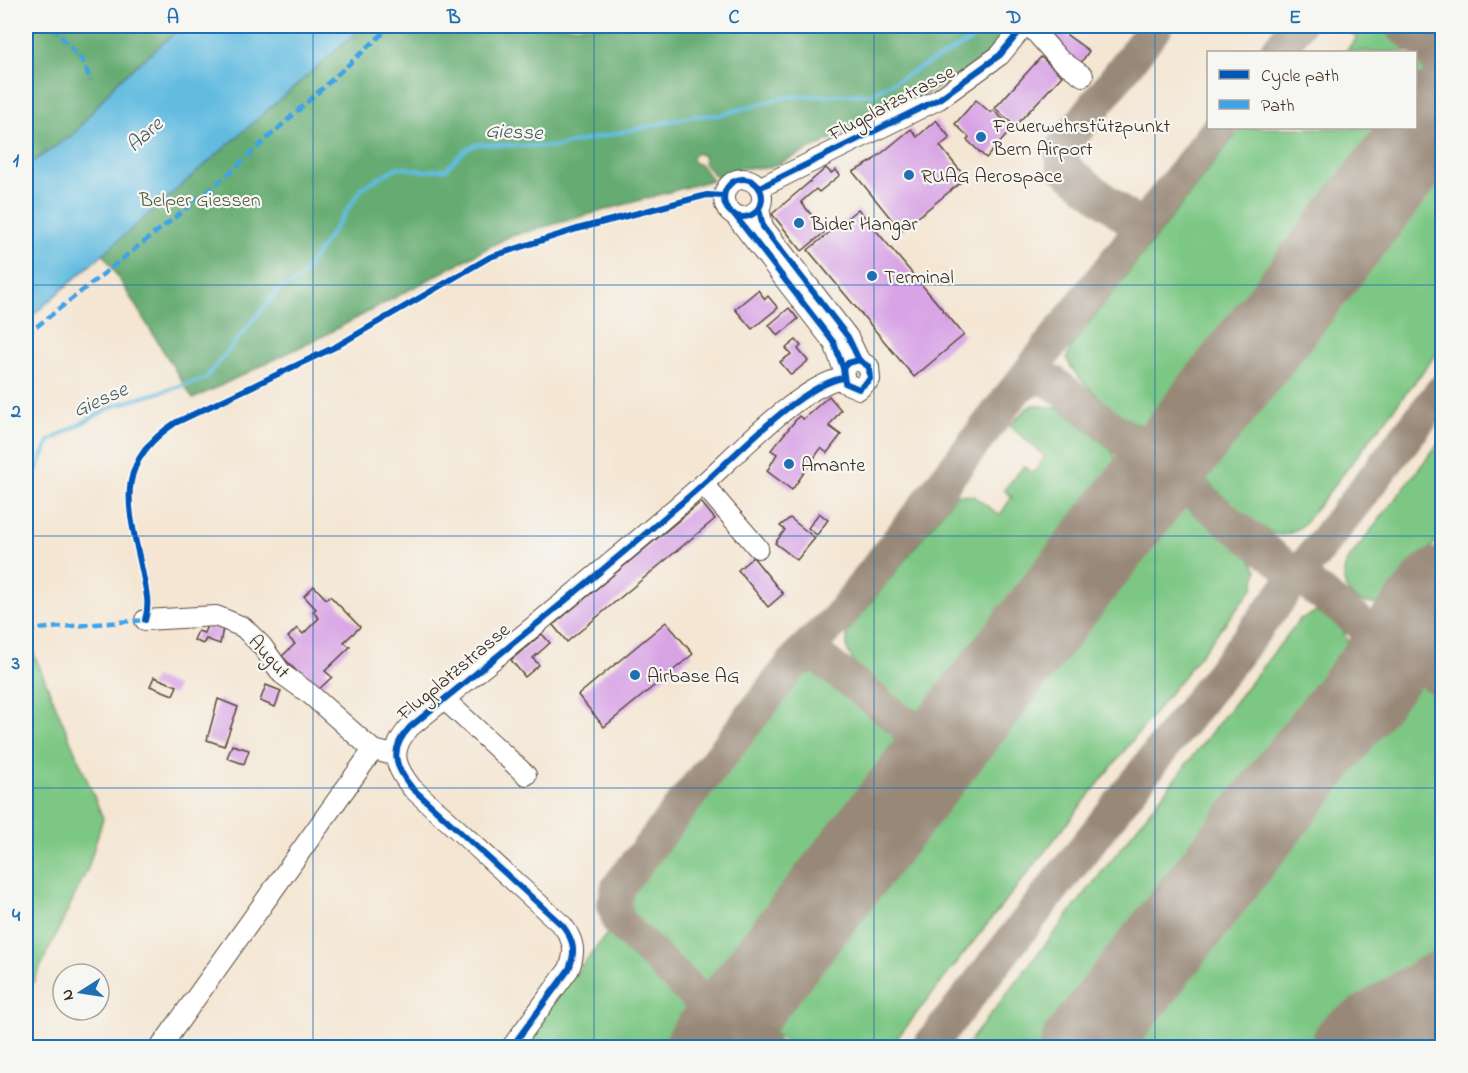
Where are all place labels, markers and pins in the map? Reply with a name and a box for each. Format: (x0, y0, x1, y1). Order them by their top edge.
place label: Feuerwehrstützpunkt Bern Airport (992, 113, 1170, 165)
marker: Feuerwehrstützpunkt Bern Airport (974, 130, 988, 144)
place label: RUAG Aerospace (921, 163, 1062, 192)
marker: RUAG Aerospace (902, 168, 916, 182)
place label: Bider Hangar (810, 211, 919, 241)
marker: Bider Hangar (792, 216, 806, 230)
place label: Terminal (884, 264, 954, 293)
marker: Terminal (865, 269, 879, 283)
place label: Amante (801, 452, 865, 481)
marker: Amante (782, 457, 796, 471)
place label: Airbase AG (647, 663, 739, 692)
marker: Airbase AG (628, 668, 642, 682)

